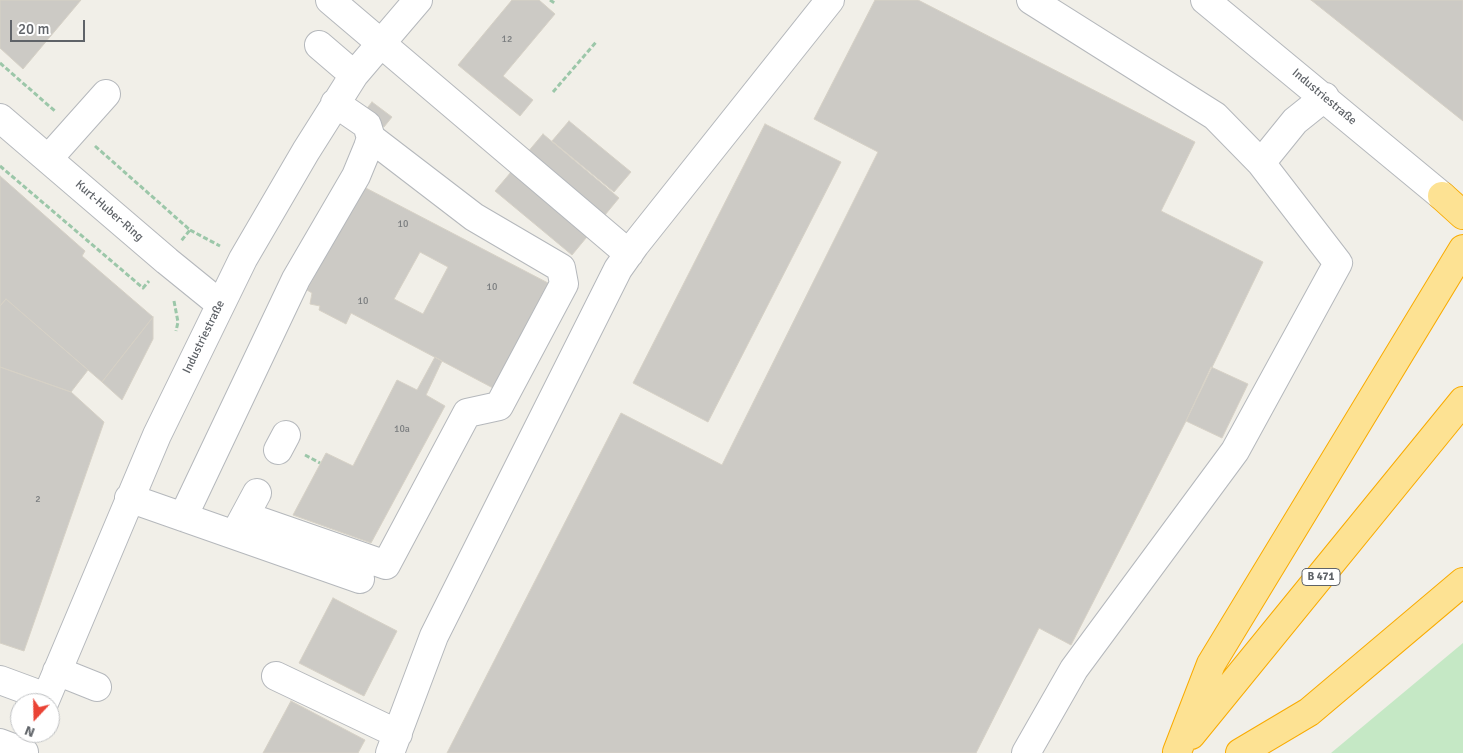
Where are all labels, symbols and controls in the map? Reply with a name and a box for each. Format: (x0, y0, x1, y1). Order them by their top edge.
scale bar (12, 10, 88, 42)
text: 20 m (18, 20, 49, 38)
house number: 12 (502, 33, 512, 45)
street label: Industriestraße (1289, 66, 1359, 128)
street label: Kurt-Huber-Ring (72, 178, 146, 244)
house number: 10 (398, 218, 408, 230)
house number: 10 (487, 281, 497, 293)
house number: 10 (358, 295, 368, 307)
street label: Industriestraße (180, 298, 228, 376)
house number: 10a (394, 423, 410, 435)
house number: 2 (35, 493, 41, 505)
road number: B 471 (1302, 568, 1340, 586)
north arrow (10, 693, 60, 743)
text: N (22, 722, 37, 741)

